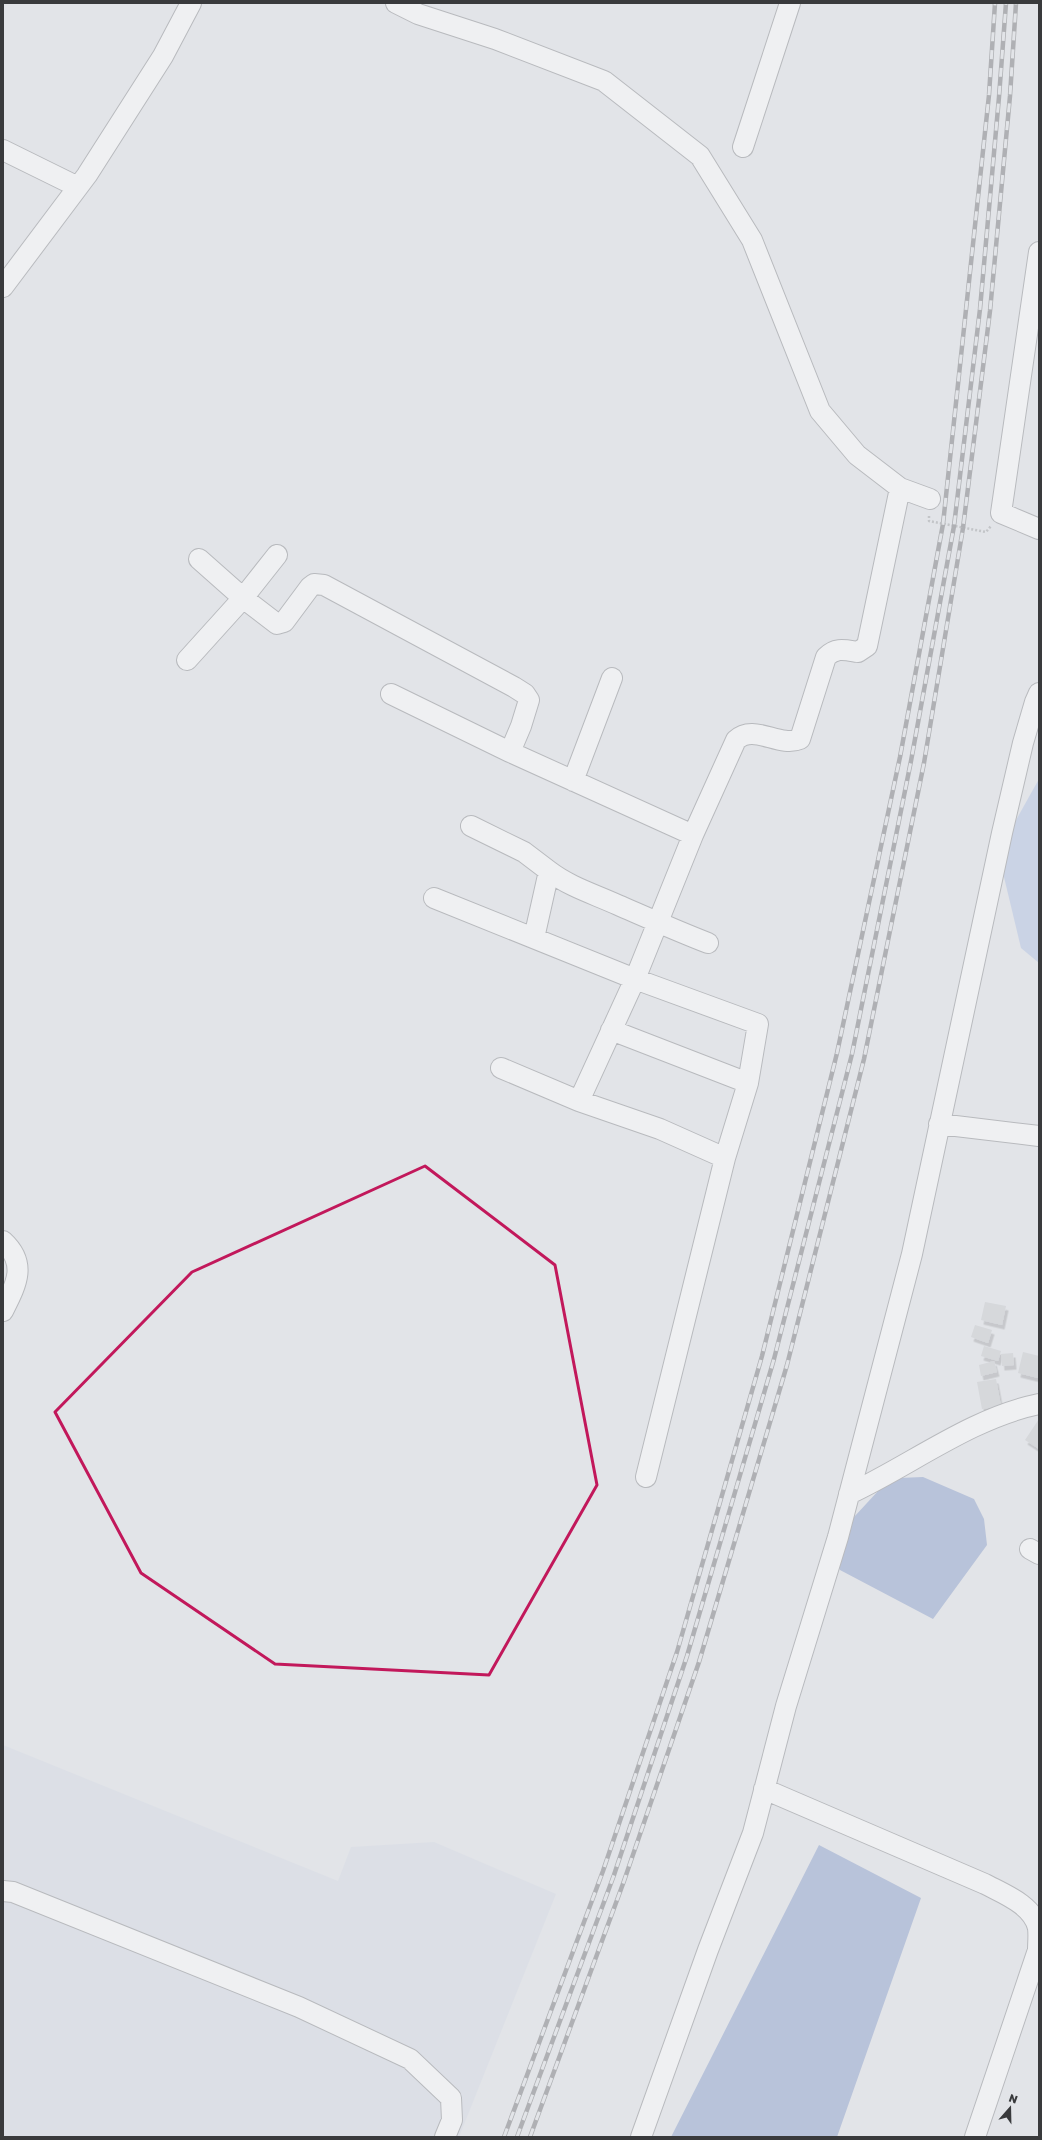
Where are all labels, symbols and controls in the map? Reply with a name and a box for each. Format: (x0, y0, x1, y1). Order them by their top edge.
north arrow (990, 2088, 1030, 2128)
text: N (1007, 2091, 1020, 2106)

